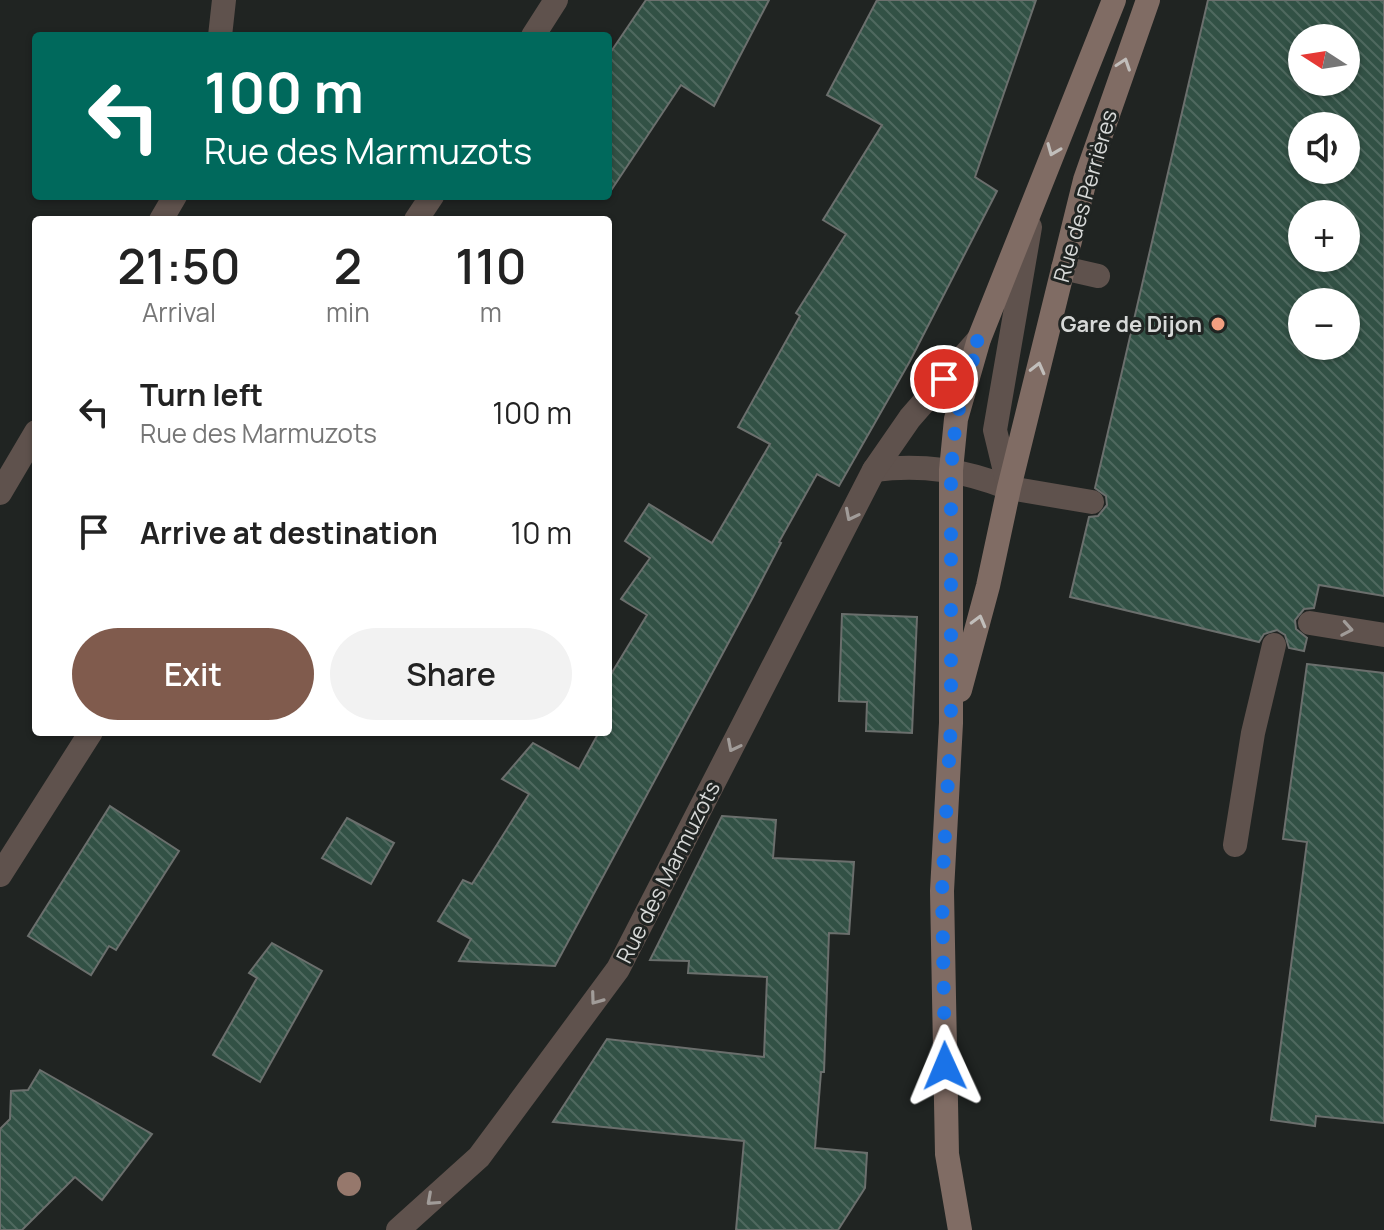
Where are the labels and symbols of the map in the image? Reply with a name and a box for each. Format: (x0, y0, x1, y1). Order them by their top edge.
north arrow (1288, 24, 1360, 96)
one-way arrow (1115, 58, 1131, 72)
street label: Rue des Perrières (1046, 106, 1124, 286)
one-way arrow (1046, 142, 1063, 156)
place label: Gare de Dijon (1061, 309, 1202, 339)
marker: Gare de Dijon (1209, 315, 1227, 333)
pin (910, 345, 978, 413)
one-way arrow (1029, 361, 1046, 375)
one-way arrow (846, 506, 861, 521)
one-way arrow (969, 614, 986, 628)
one-way arrow (1340, 620, 1354, 637)
one-way arrow (727, 738, 742, 753)
street label: Rue des Marmuzots (609, 776, 727, 968)
one-way arrow (591, 990, 606, 1005)
position arrow (903, 1024, 987, 1108)
one-way arrow (427, 1190, 441, 1205)

